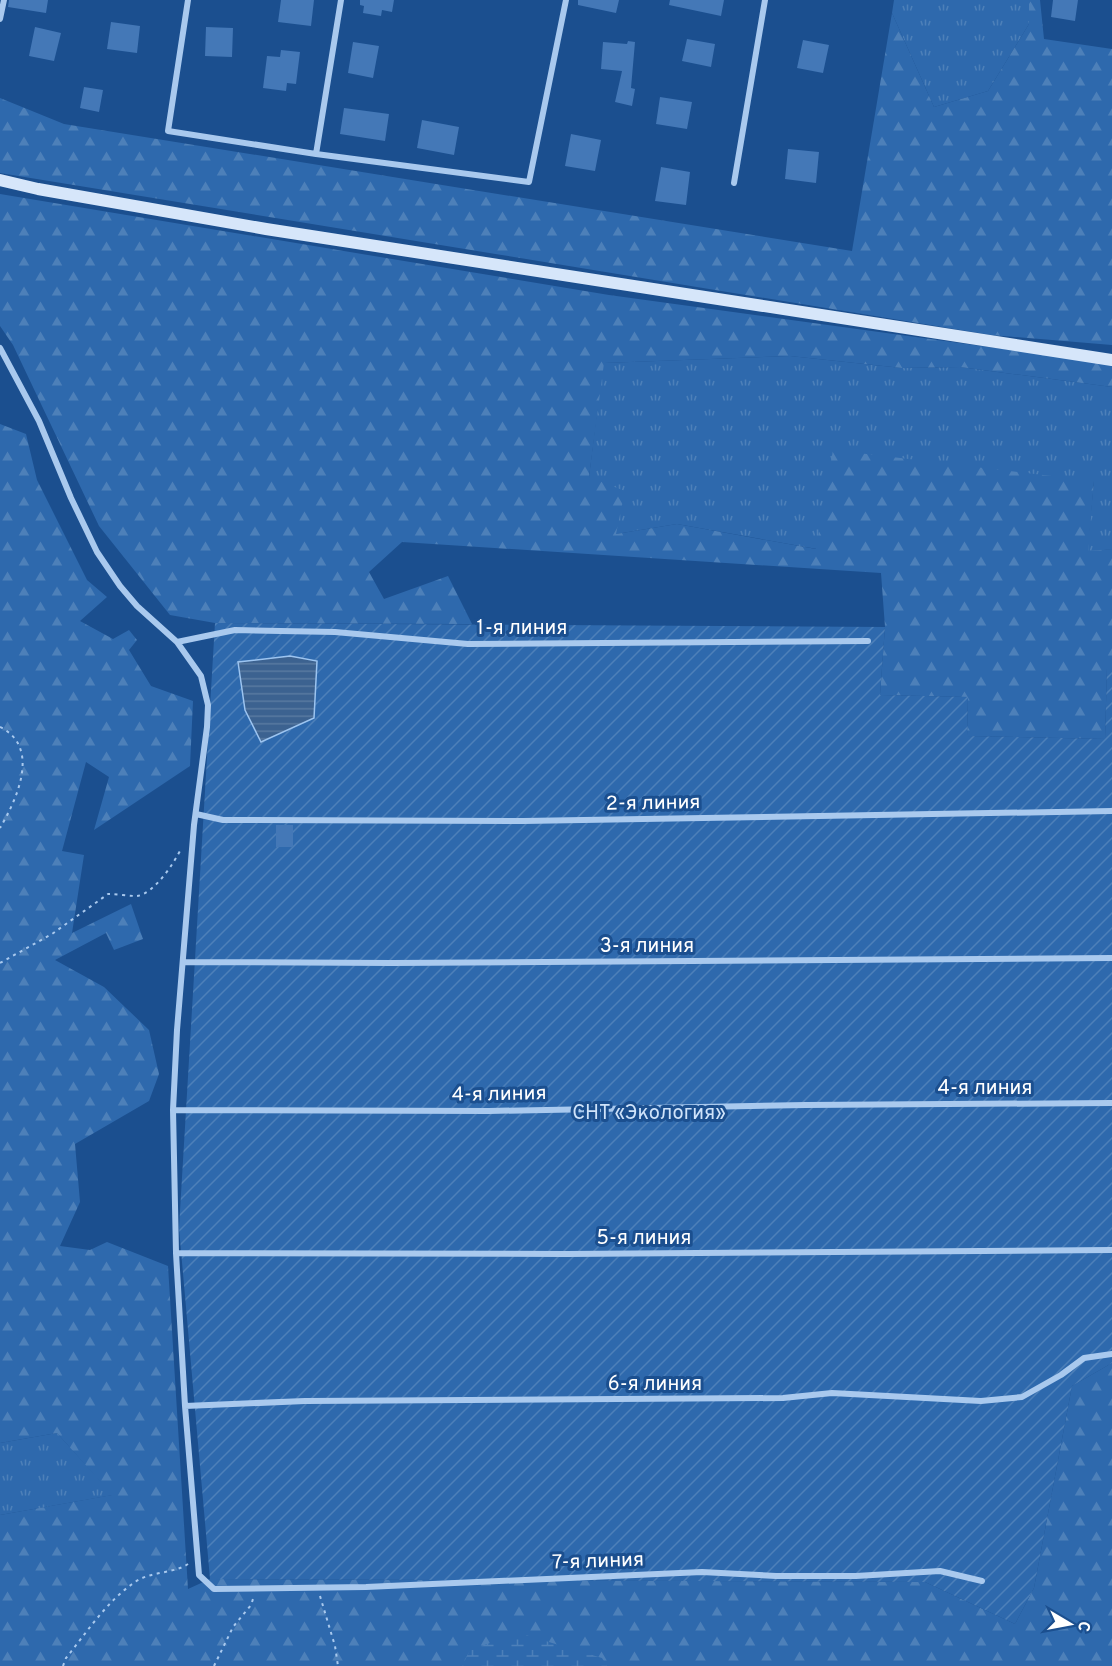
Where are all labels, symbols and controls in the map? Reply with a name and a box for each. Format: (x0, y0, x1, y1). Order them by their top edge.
street label: 1-я линия (477, 616, 567, 642)
street label: 2-я линия (605, 790, 701, 818)
street label: 3-я линия (600, 934, 694, 960)
street label: 4-я линия (938, 1076, 1033, 1102)
street label: 4-я линия (451, 1081, 547, 1109)
park label: СНТ «Экология» (572, 1101, 726, 1127)
street label: 5-я линия (597, 1226, 692, 1252)
street label: 6-я линия (608, 1372, 702, 1398)
street label: 7-я линия (552, 1547, 645, 1577)
north arrow (1040, 1594, 1100, 1654)
text: С (1072, 1619, 1094, 1633)

